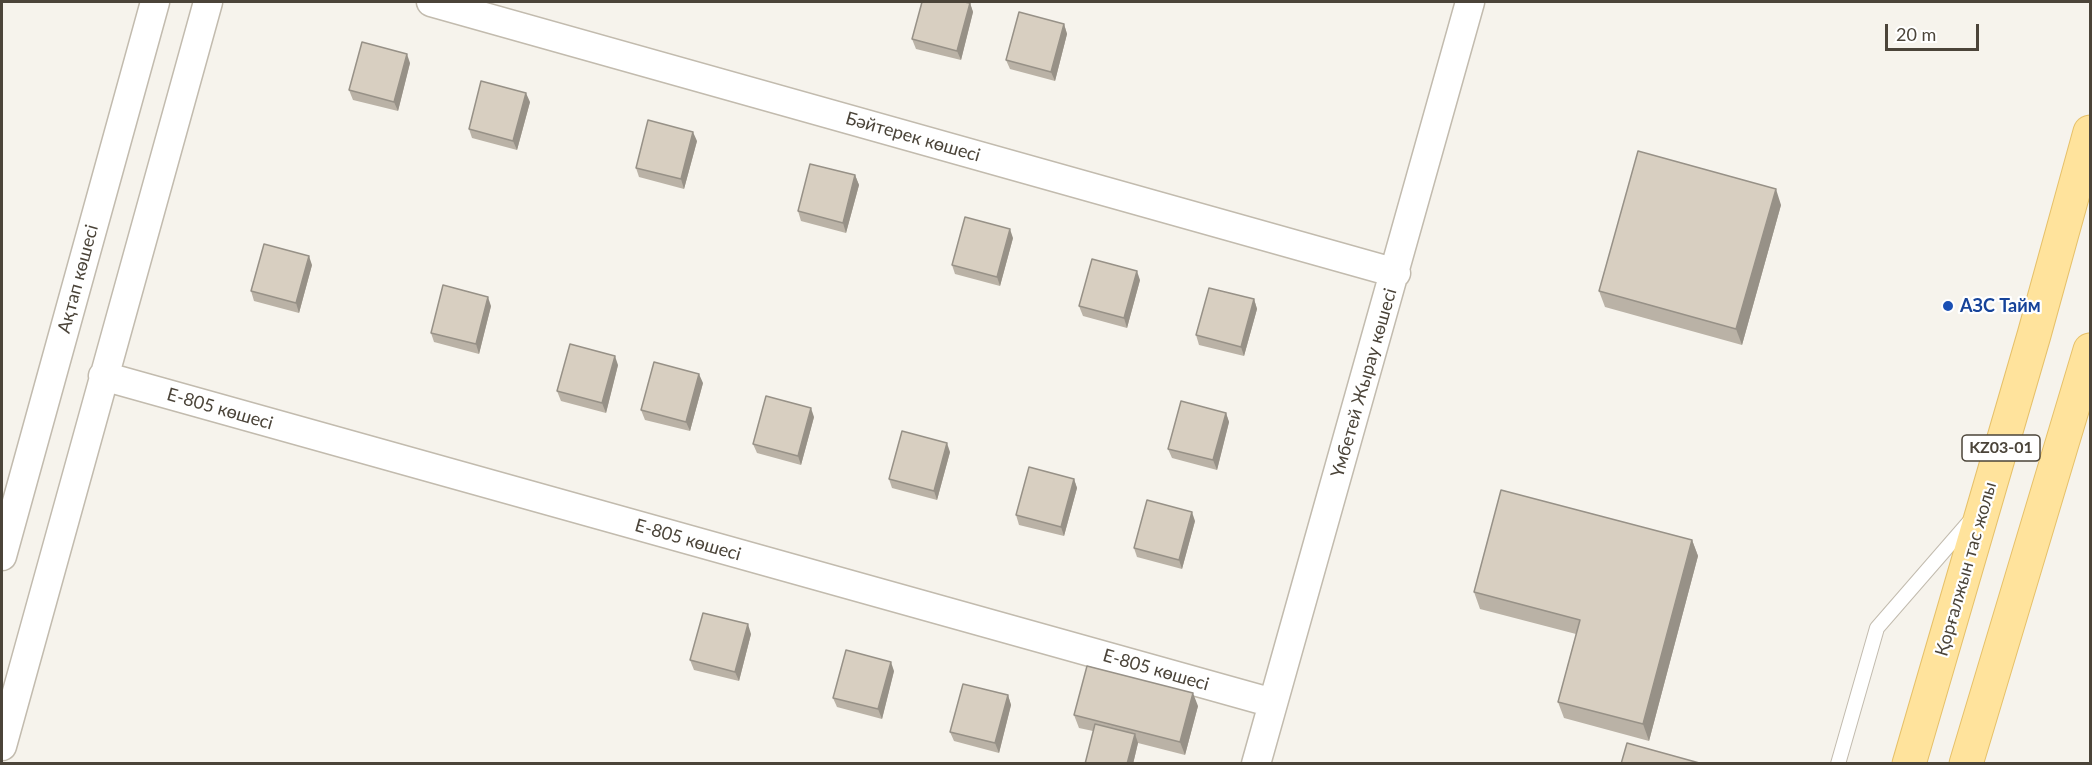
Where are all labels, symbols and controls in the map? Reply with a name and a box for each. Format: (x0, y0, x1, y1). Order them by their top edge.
scale bar (1888, 12, 1982, 50)
text: 20 m (1896, 23, 1936, 45)
street label: Бәйтерек көшесі (843, 107, 983, 167)
street label: Ақтап көшесі (53, 222, 103, 336)
street label: Үмбетей Жырау көшесі (1327, 286, 1401, 480)
place label: АЗС Тайм (1960, 295, 2041, 317)
marker: АЗС Тайм (1941, 299, 1955, 313)
street label: Е-805 көшесі (164, 384, 276, 434)
road number: KZ03-01 (1962, 435, 2040, 461)
street label: Қорғалжын тас жолы (1931, 479, 2001, 659)
street label: Е-805 көшесі (632, 515, 744, 565)
street label: Е-805 көшесі (1100, 645, 1212, 695)

